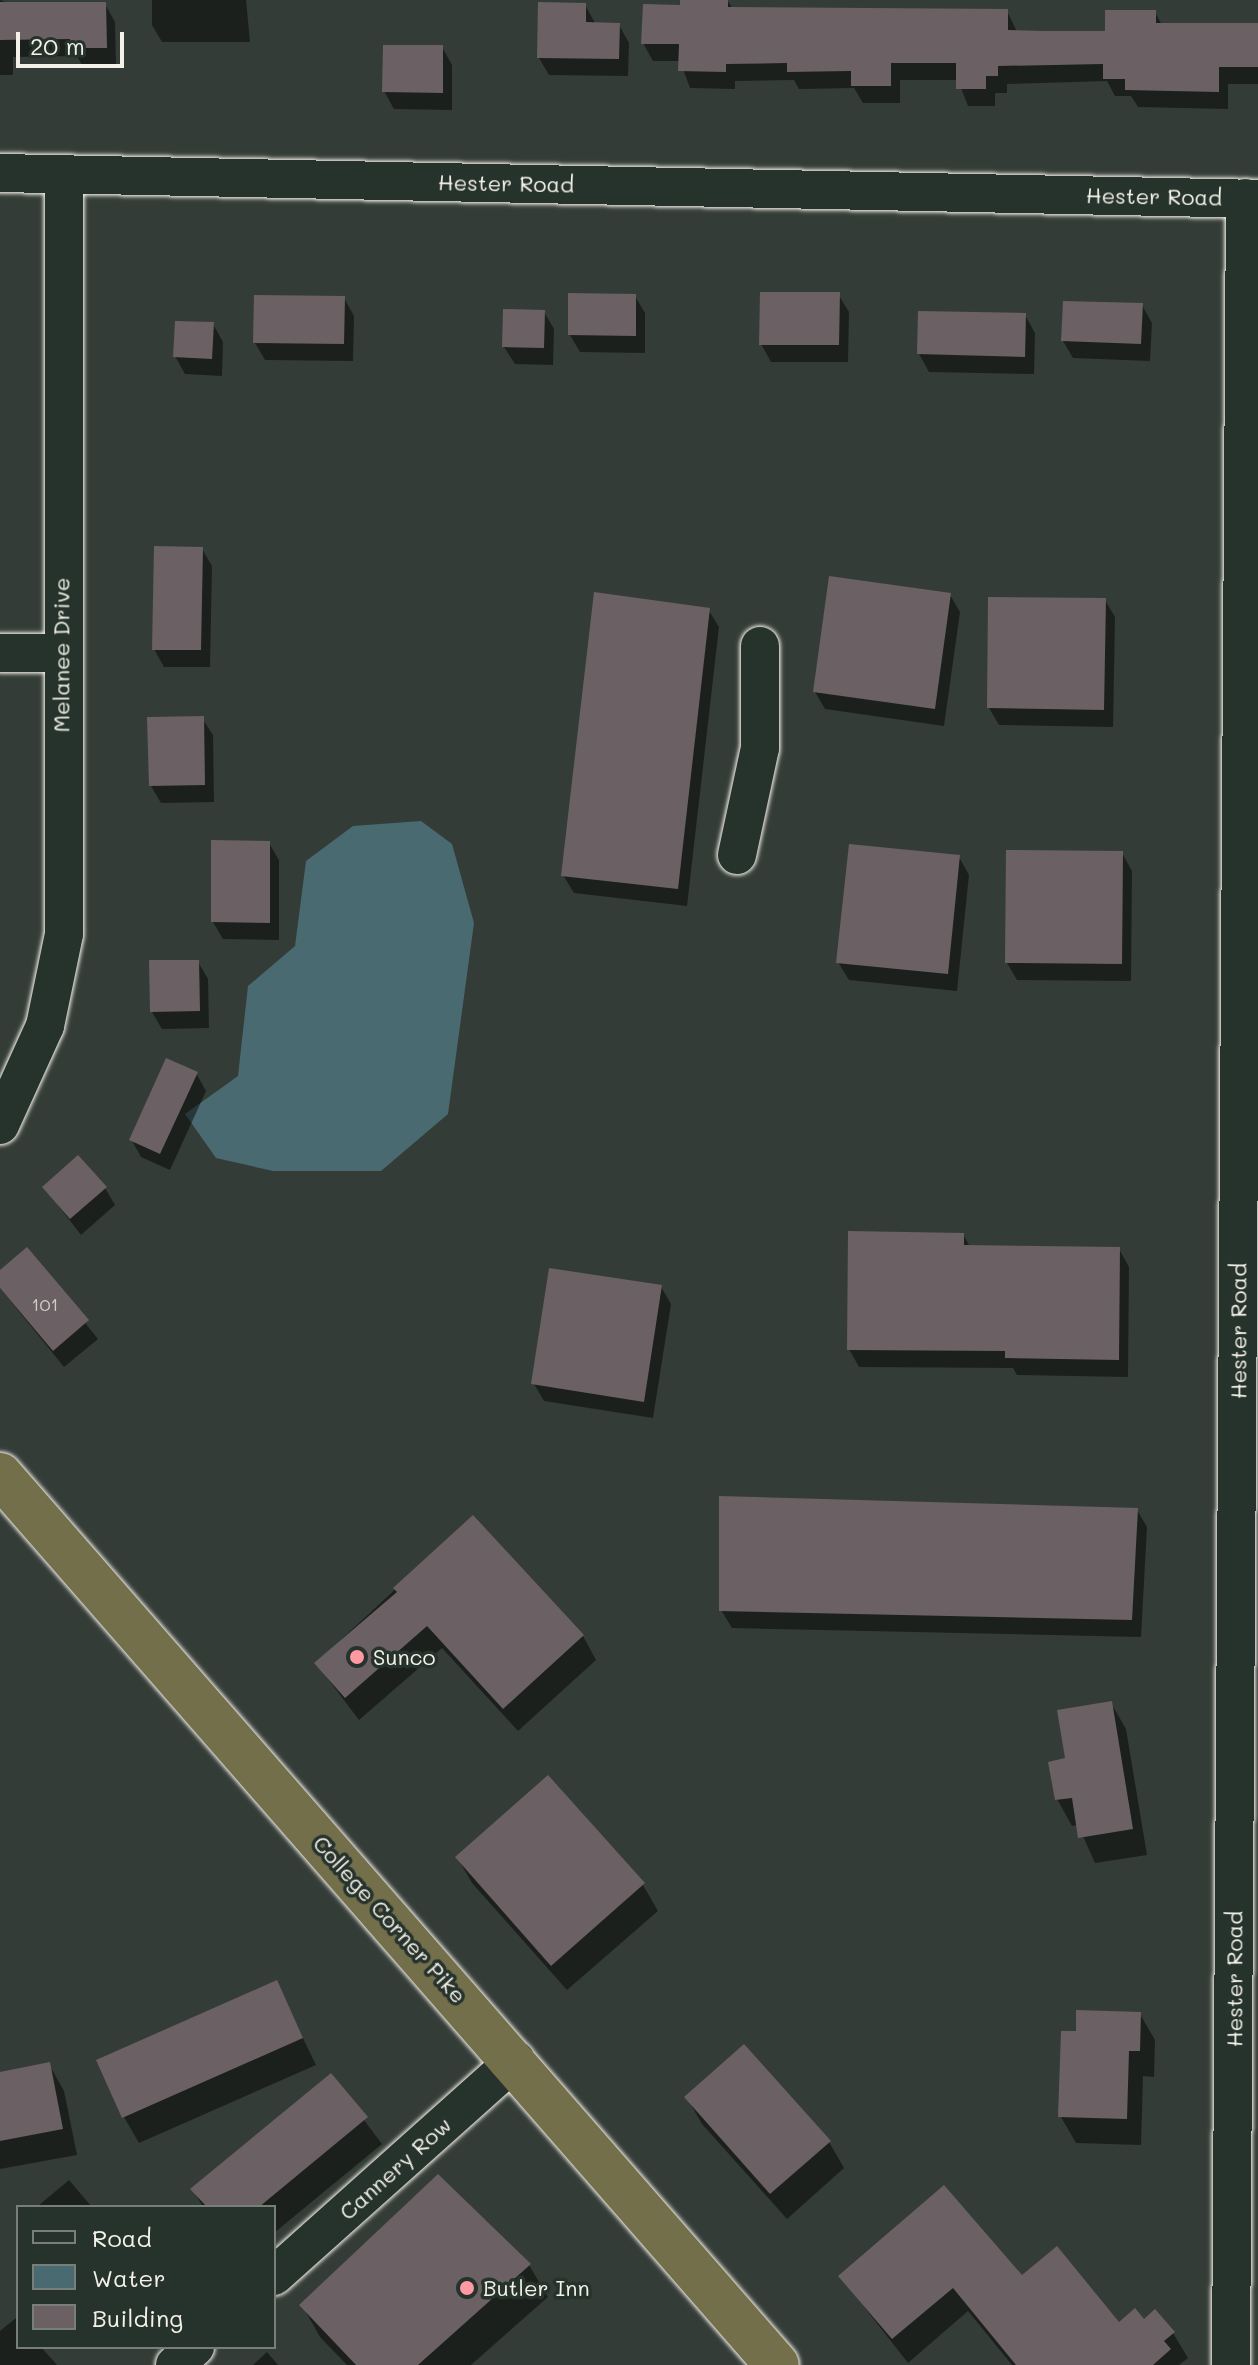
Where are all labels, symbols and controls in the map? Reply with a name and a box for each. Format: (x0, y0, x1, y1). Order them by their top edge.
scale bar (20, 16, 128, 66)
text: 20 m (30, 30, 85, 61)
street label: Hester Road (438, 169, 574, 197)
street label: Hester Road (1086, 182, 1222, 210)
street label: Melanee Drive (48, 578, 74, 732)
street label: Hester Road (1225, 1263, 1251, 1399)
house number: 101 (31, 1293, 59, 1315)
place label: Sunco (373, 1644, 436, 1670)
marker: Sunco (348, 1648, 366, 1666)
street label: College Corner Pike (308, 1830, 472, 2008)
street label: Hester Road (1221, 1911, 1247, 2047)
street label: Cannery Row (334, 2111, 456, 2225)
legend (16, 2205, 276, 2349)
text: Road (92, 2222, 152, 2253)
text: Water (92, 2262, 166, 2293)
place label: Butler Inn (483, 2275, 590, 2301)
marker: Butler Inn (458, 2279, 476, 2297)
text: Building (92, 2302, 183, 2333)

